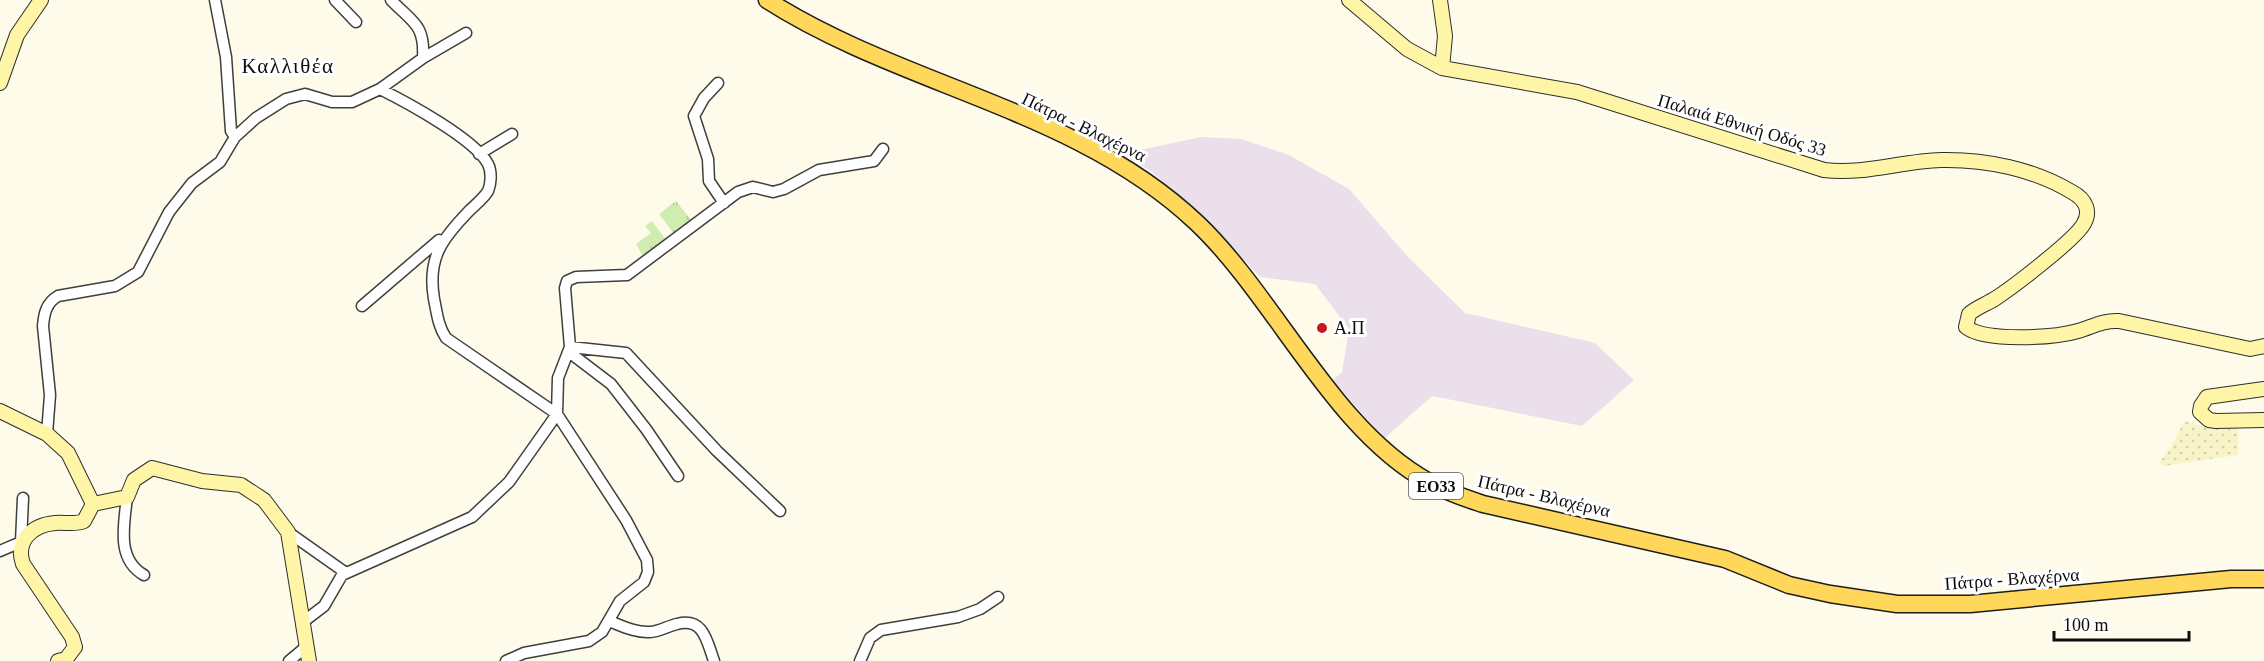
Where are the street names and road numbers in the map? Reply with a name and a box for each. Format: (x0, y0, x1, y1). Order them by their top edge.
street label: Πάτρα - Βλαχέρνα (1019, 88, 1150, 166)
street label: Παλαιά Εθνική Οδός 33 (1655, 90, 1829, 160)
street label: Πάτρα - Βλαχέρνα (1476, 471, 1613, 521)
road number: ΕΟ33 (1409, 473, 1463, 499)
street label: Πάτρα - Βλαχέρνα (1944, 564, 2081, 594)

